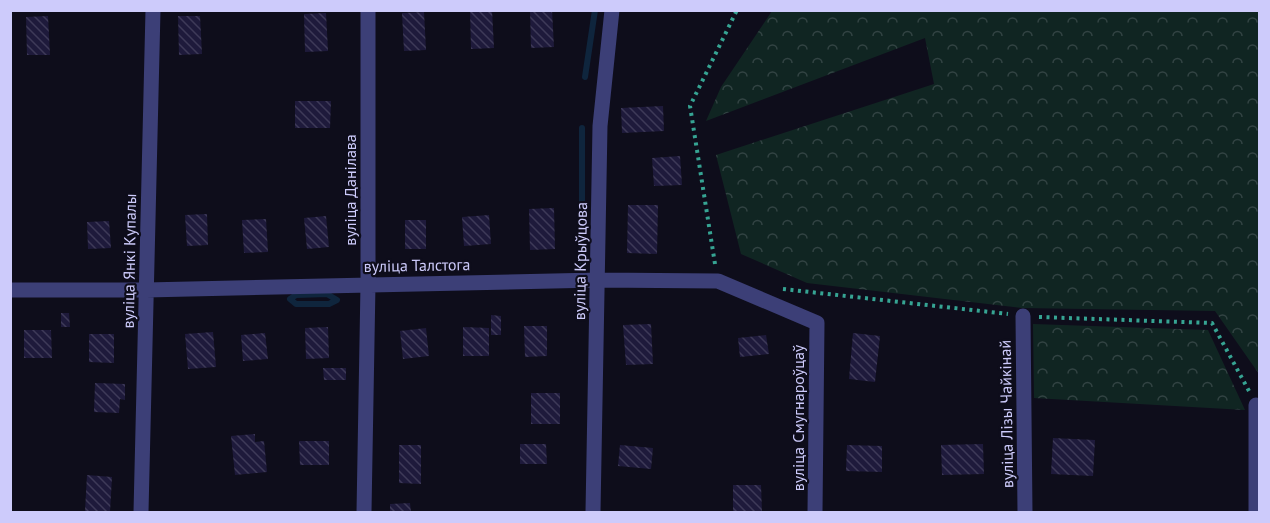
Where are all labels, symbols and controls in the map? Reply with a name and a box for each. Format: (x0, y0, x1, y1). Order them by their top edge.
street label: вуліца Данілава (340, 134, 360, 246)
street label: вуліца Янкі Купалы (118, 193, 140, 329)
street label: вуліца Крыўцова (569, 202, 591, 320)
street label: вуліца Талстога (364, 254, 470, 276)
street label: вуліца Лізы Чайкінай (995, 340, 1017, 488)
street label: вуліца Смугнароўцаў (788, 344, 808, 491)

